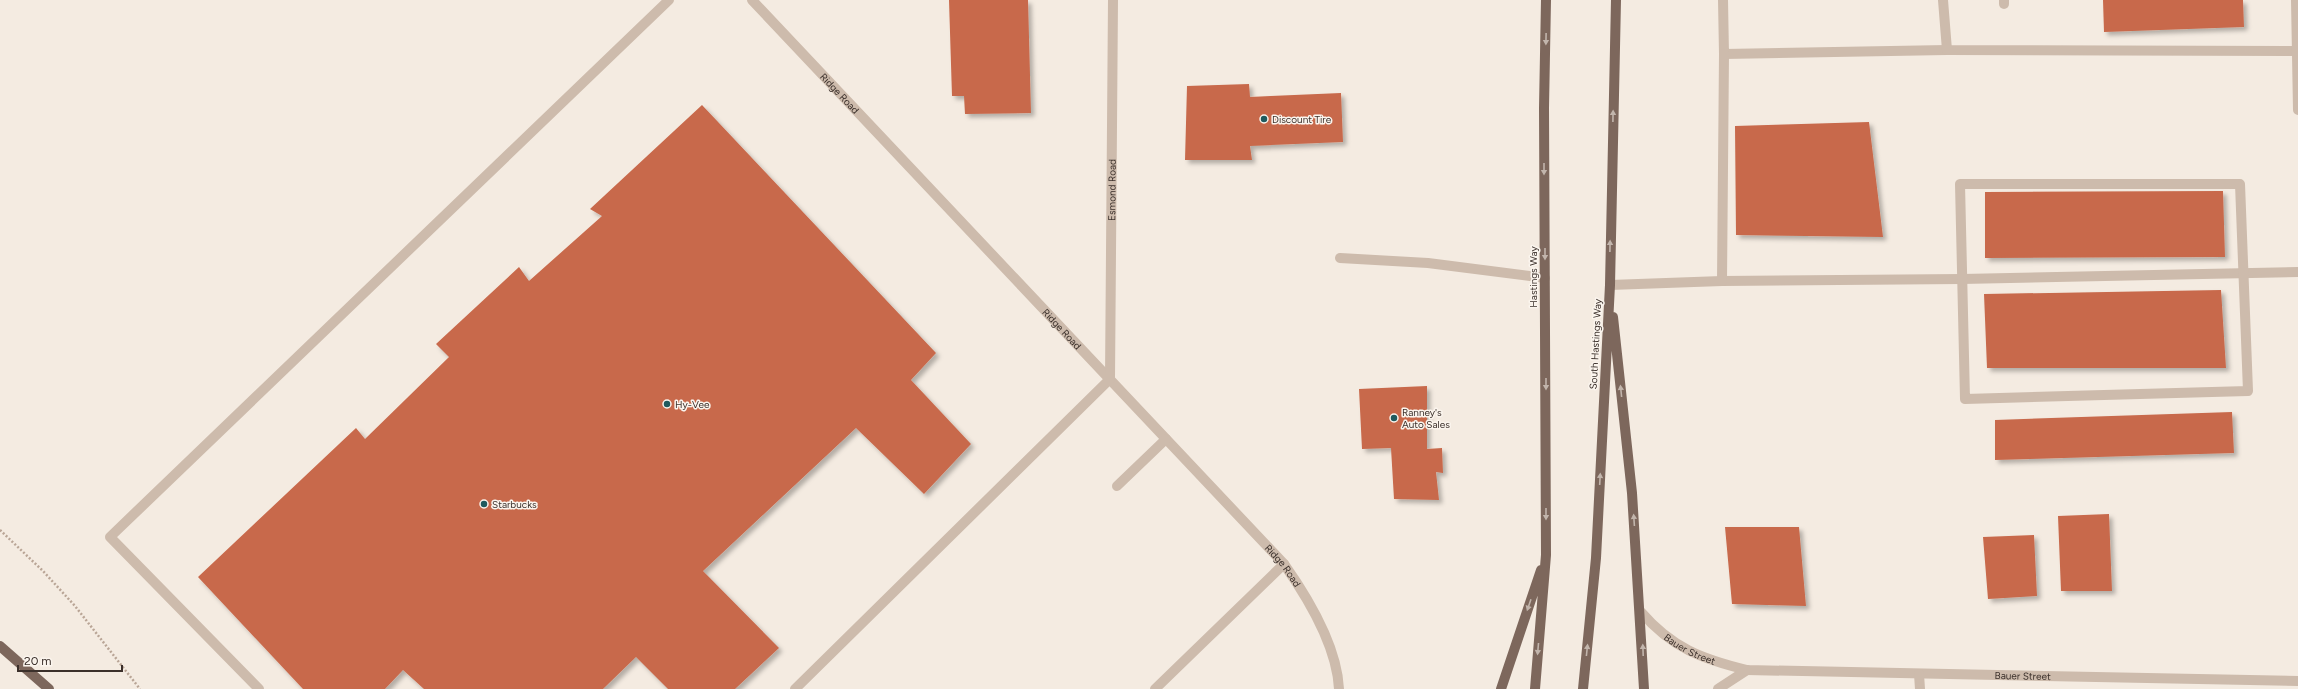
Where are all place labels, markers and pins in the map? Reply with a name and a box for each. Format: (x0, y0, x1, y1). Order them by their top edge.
place label: Discount Tire (1272, 113, 1332, 126)
marker: Discount Tire (1259, 114, 1269, 124)
place label: Hy-Vee (675, 398, 710, 411)
marker: Hy-Vee (662, 399, 672, 409)
place label: Ranney's Auto Sales (1402, 406, 1450, 431)
marker: Ranney's Auto Sales (1389, 413, 1399, 423)
place label: Starbucks (492, 498, 537, 511)
marker: Starbucks (479, 499, 489, 509)

